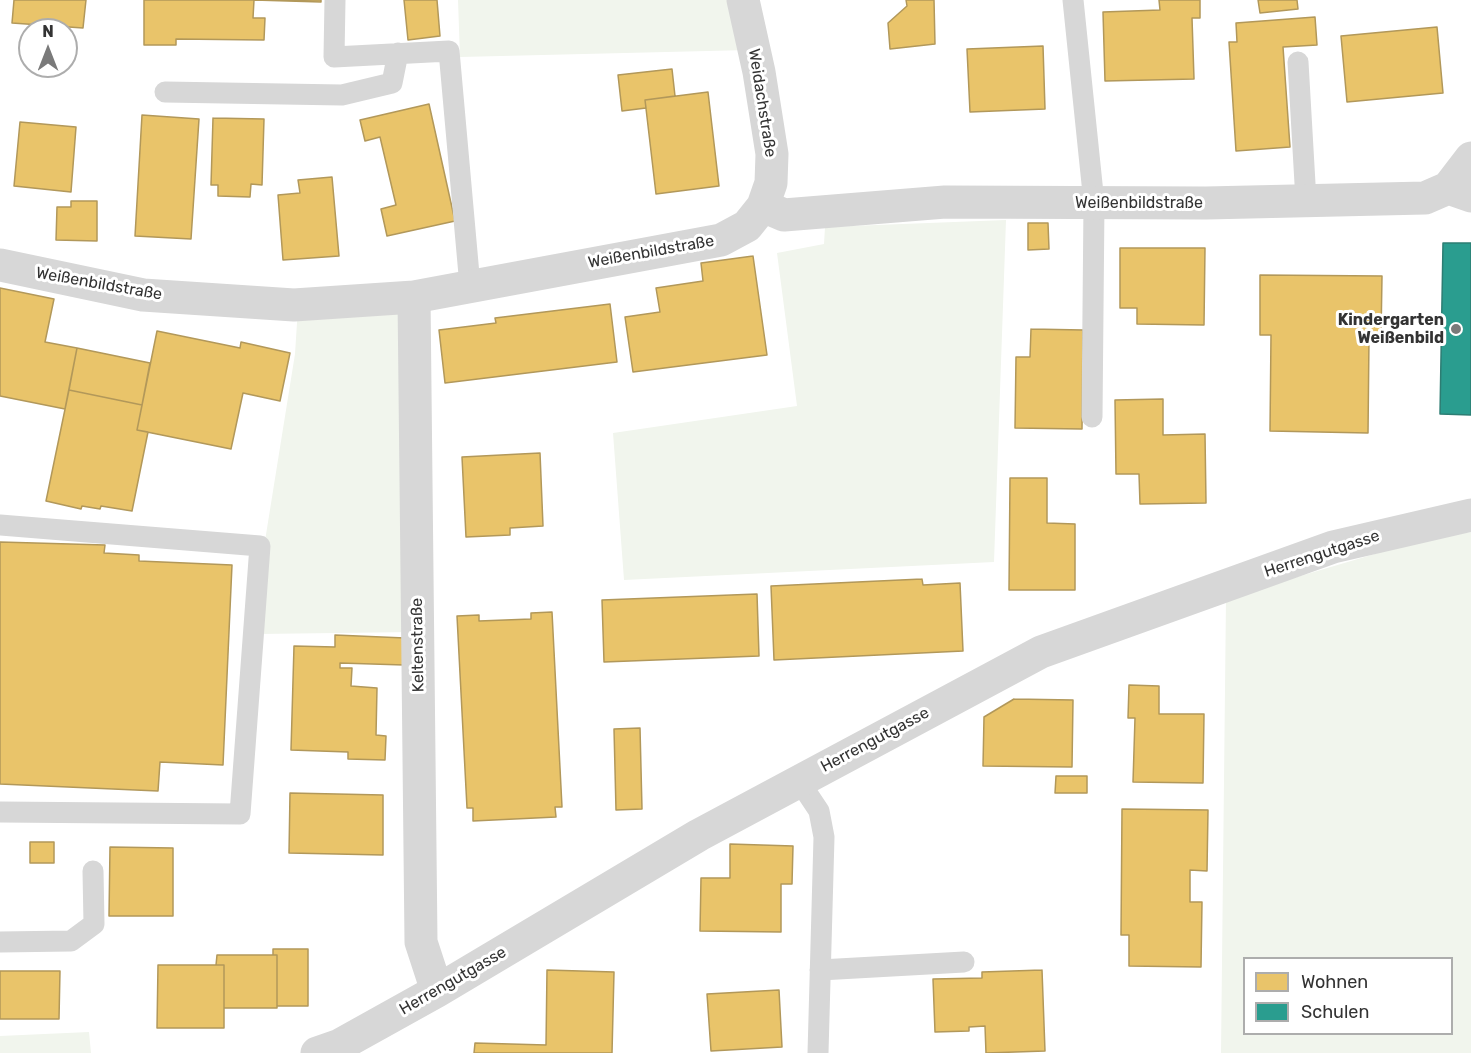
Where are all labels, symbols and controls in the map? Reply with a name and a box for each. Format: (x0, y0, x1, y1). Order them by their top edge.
north arrow (18, 18, 78, 78)
text: N (42, 22, 54, 41)
street label: Weidachstraße (744, 47, 780, 159)
street label: Weißenbildstraße (1075, 193, 1203, 213)
street label: Weißenbildstraße (586, 231, 716, 273)
street label: Weißenbildstraße (34, 263, 164, 305)
place label: Kindergarten Weißenbild (1338, 310, 1444, 348)
marker: Kindergarten Weißenbild (1449, 322, 1463, 336)
street label: Herrengutgasse (1262, 526, 1382, 582)
street label: Keltenstraße (408, 598, 428, 692)
street label: Herrengutgasse (817, 703, 933, 777)
street label: Herrengutgasse (396, 943, 510, 1019)
legend (1243, 957, 1453, 1035)
text: Wohnen (1301, 971, 1368, 993)
text: Schulen (1301, 1001, 1369, 1023)

